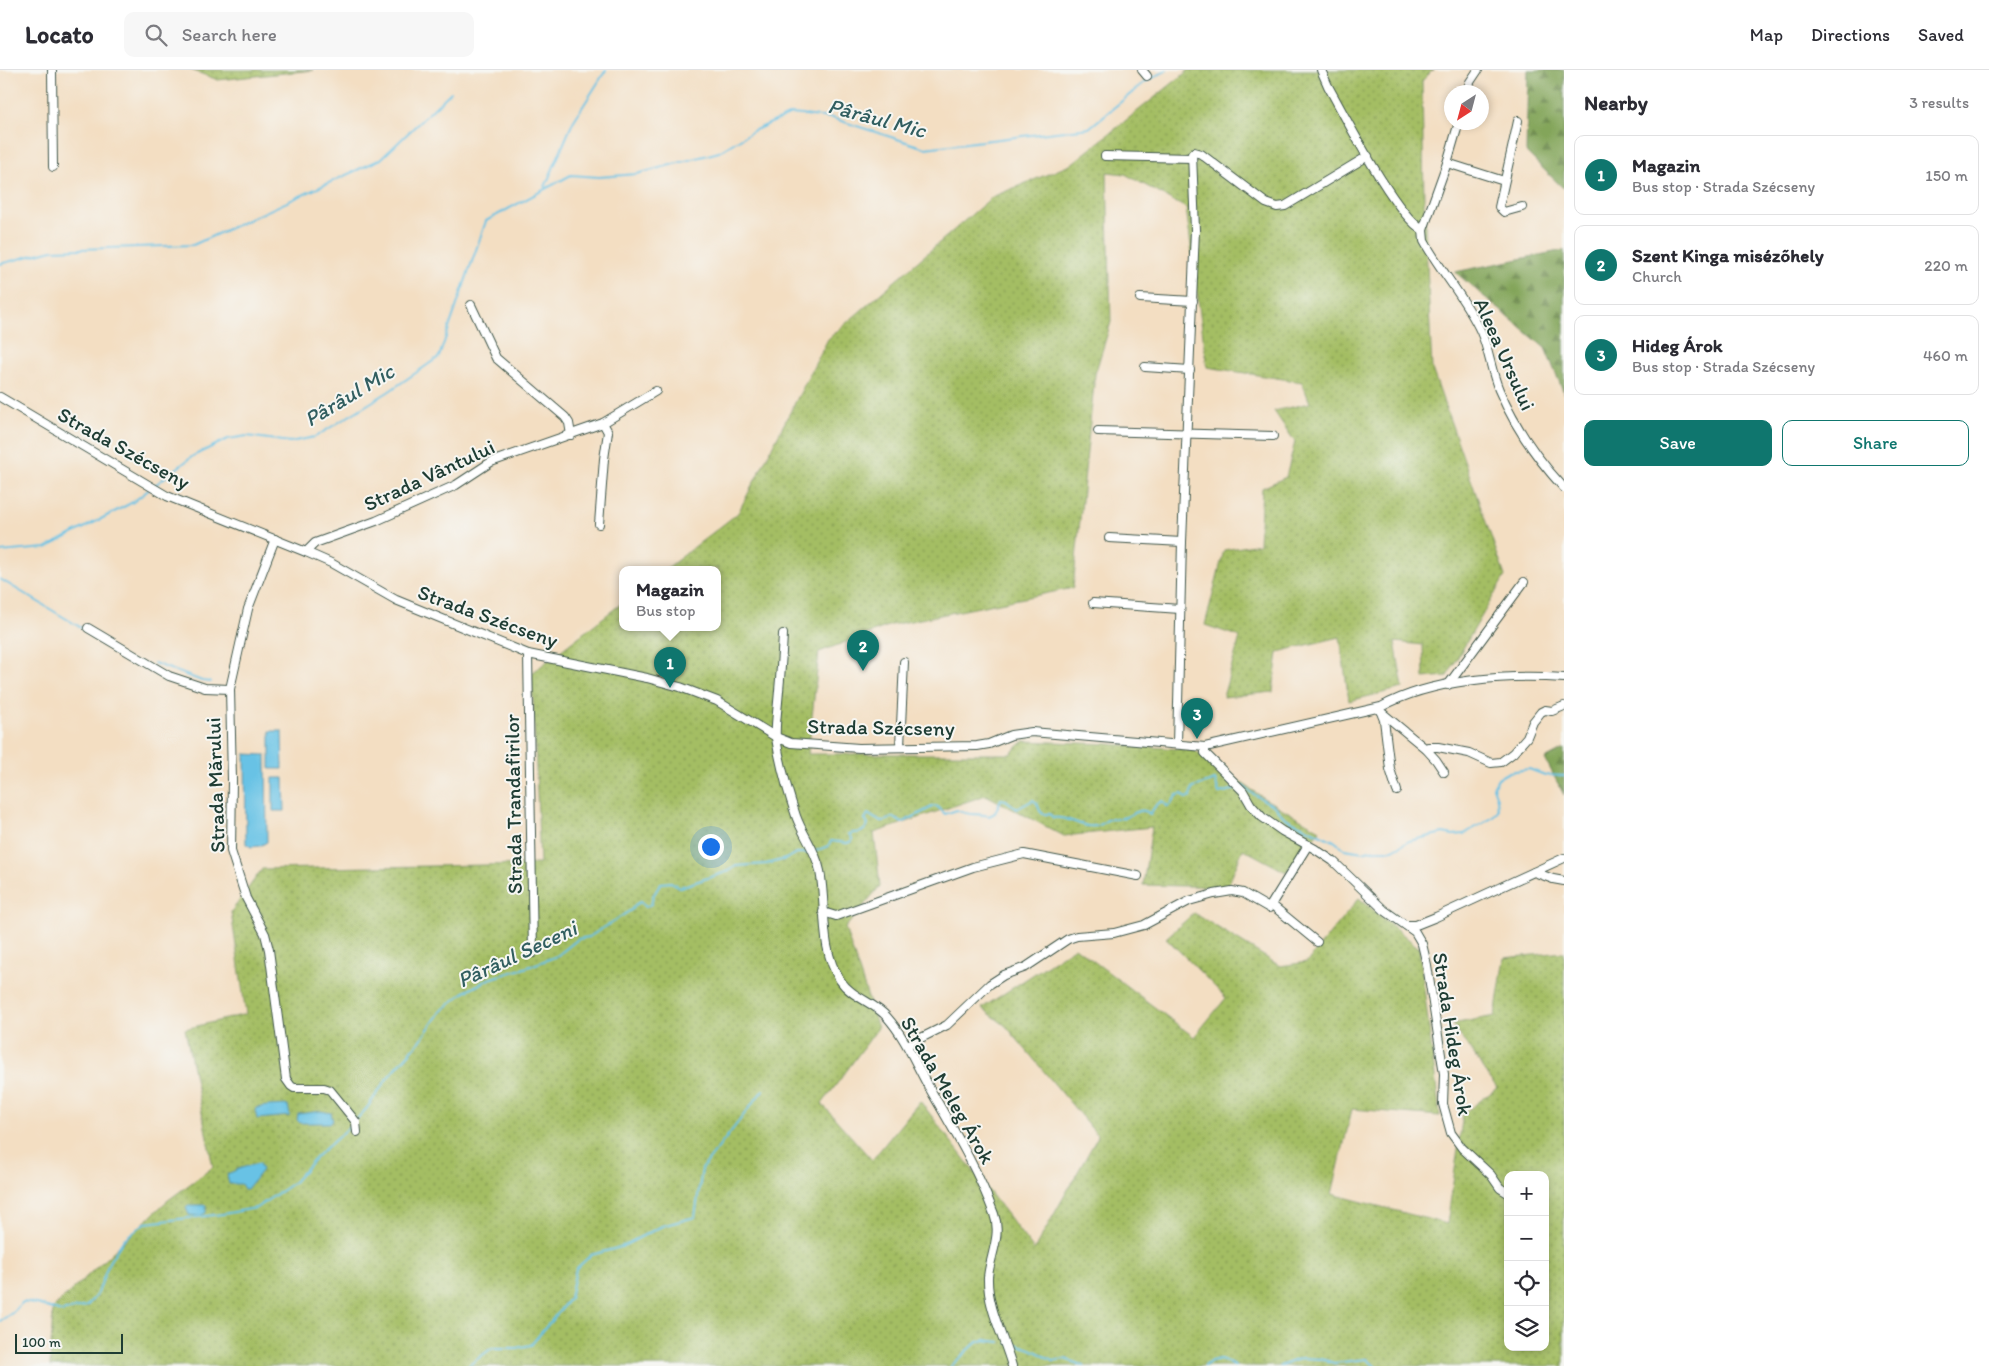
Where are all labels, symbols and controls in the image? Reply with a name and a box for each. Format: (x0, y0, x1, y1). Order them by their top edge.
search box (124, 12, 474, 57)
text: Locato (25, 20, 94, 49)
icon: search (142, 21, 170, 49)
text: Search here (182, 23, 277, 46)
text: Map (1750, 24, 1783, 46)
text: Directions (1811, 24, 1890, 46)
text: Saved (1918, 24, 1964, 46)
north arrow (1444, 85, 1489, 130)
text: Nearby (1584, 90, 1648, 115)
water label: Pârâul Mic (825, 92, 930, 144)
text: 3 results (1909, 93, 1969, 112)
text: Magazin (1632, 154, 1700, 177)
text: 1 (1597, 166, 1605, 185)
text: 150 m (1925, 166, 1968, 185)
text: Bus stop · Strada Szécseny (1632, 177, 1815, 196)
text: Szent Kinga misézőhely (1632, 244, 1824, 267)
text: 2 (1597, 256, 1605, 275)
text: 220 m (1924, 256, 1968, 275)
text: Church (1632, 267, 1682, 286)
street label: Aleea Ursului (1469, 294, 1541, 414)
text: Hideg Árok (1632, 334, 1723, 357)
text: 3 (1597, 346, 1605, 365)
text: 460 m (1923, 346, 1968, 365)
water label: Pârâul Mic (299, 357, 400, 432)
text: Bus stop · Strada Szécseny (1632, 357, 1815, 376)
street label: Strada Szécseny (54, 401, 195, 495)
button: Save (1584, 420, 1772, 466)
button: Share (1782, 420, 1969, 466)
street label: Strada Vântului (359, 434, 499, 516)
popup (619, 566, 721, 631)
text: Magazin (636, 578, 704, 601)
street label: Strada Szécseny (414, 579, 562, 653)
text: Bus stop (636, 601, 696, 620)
pin: 2 (847, 630, 879, 671)
pin: 1 (654, 647, 686, 688)
pin: 3 (1181, 698, 1213, 739)
street label: Strada Trandafirilor (499, 713, 527, 894)
street label: Strada Szécseny (807, 713, 955, 741)
street label: Strada Mărului (200, 717, 230, 853)
your location (698, 834, 724, 860)
water label: Pârâul Seceni (453, 914, 583, 993)
street label: Strada Hideg Árok (1428, 951, 1478, 1118)
street label: Strada Meleg Árok (896, 1012, 1000, 1168)
map controls (1504, 1171, 1549, 1351)
button: + (1504, 1171, 1549, 1216)
button: − (1504, 1216, 1549, 1261)
button: locate (1504, 1261, 1549, 1306)
button: layers (1504, 1306, 1549, 1351)
scale bar (15, 1331, 122, 1354)
text: 100 m (22, 1334, 61, 1351)

